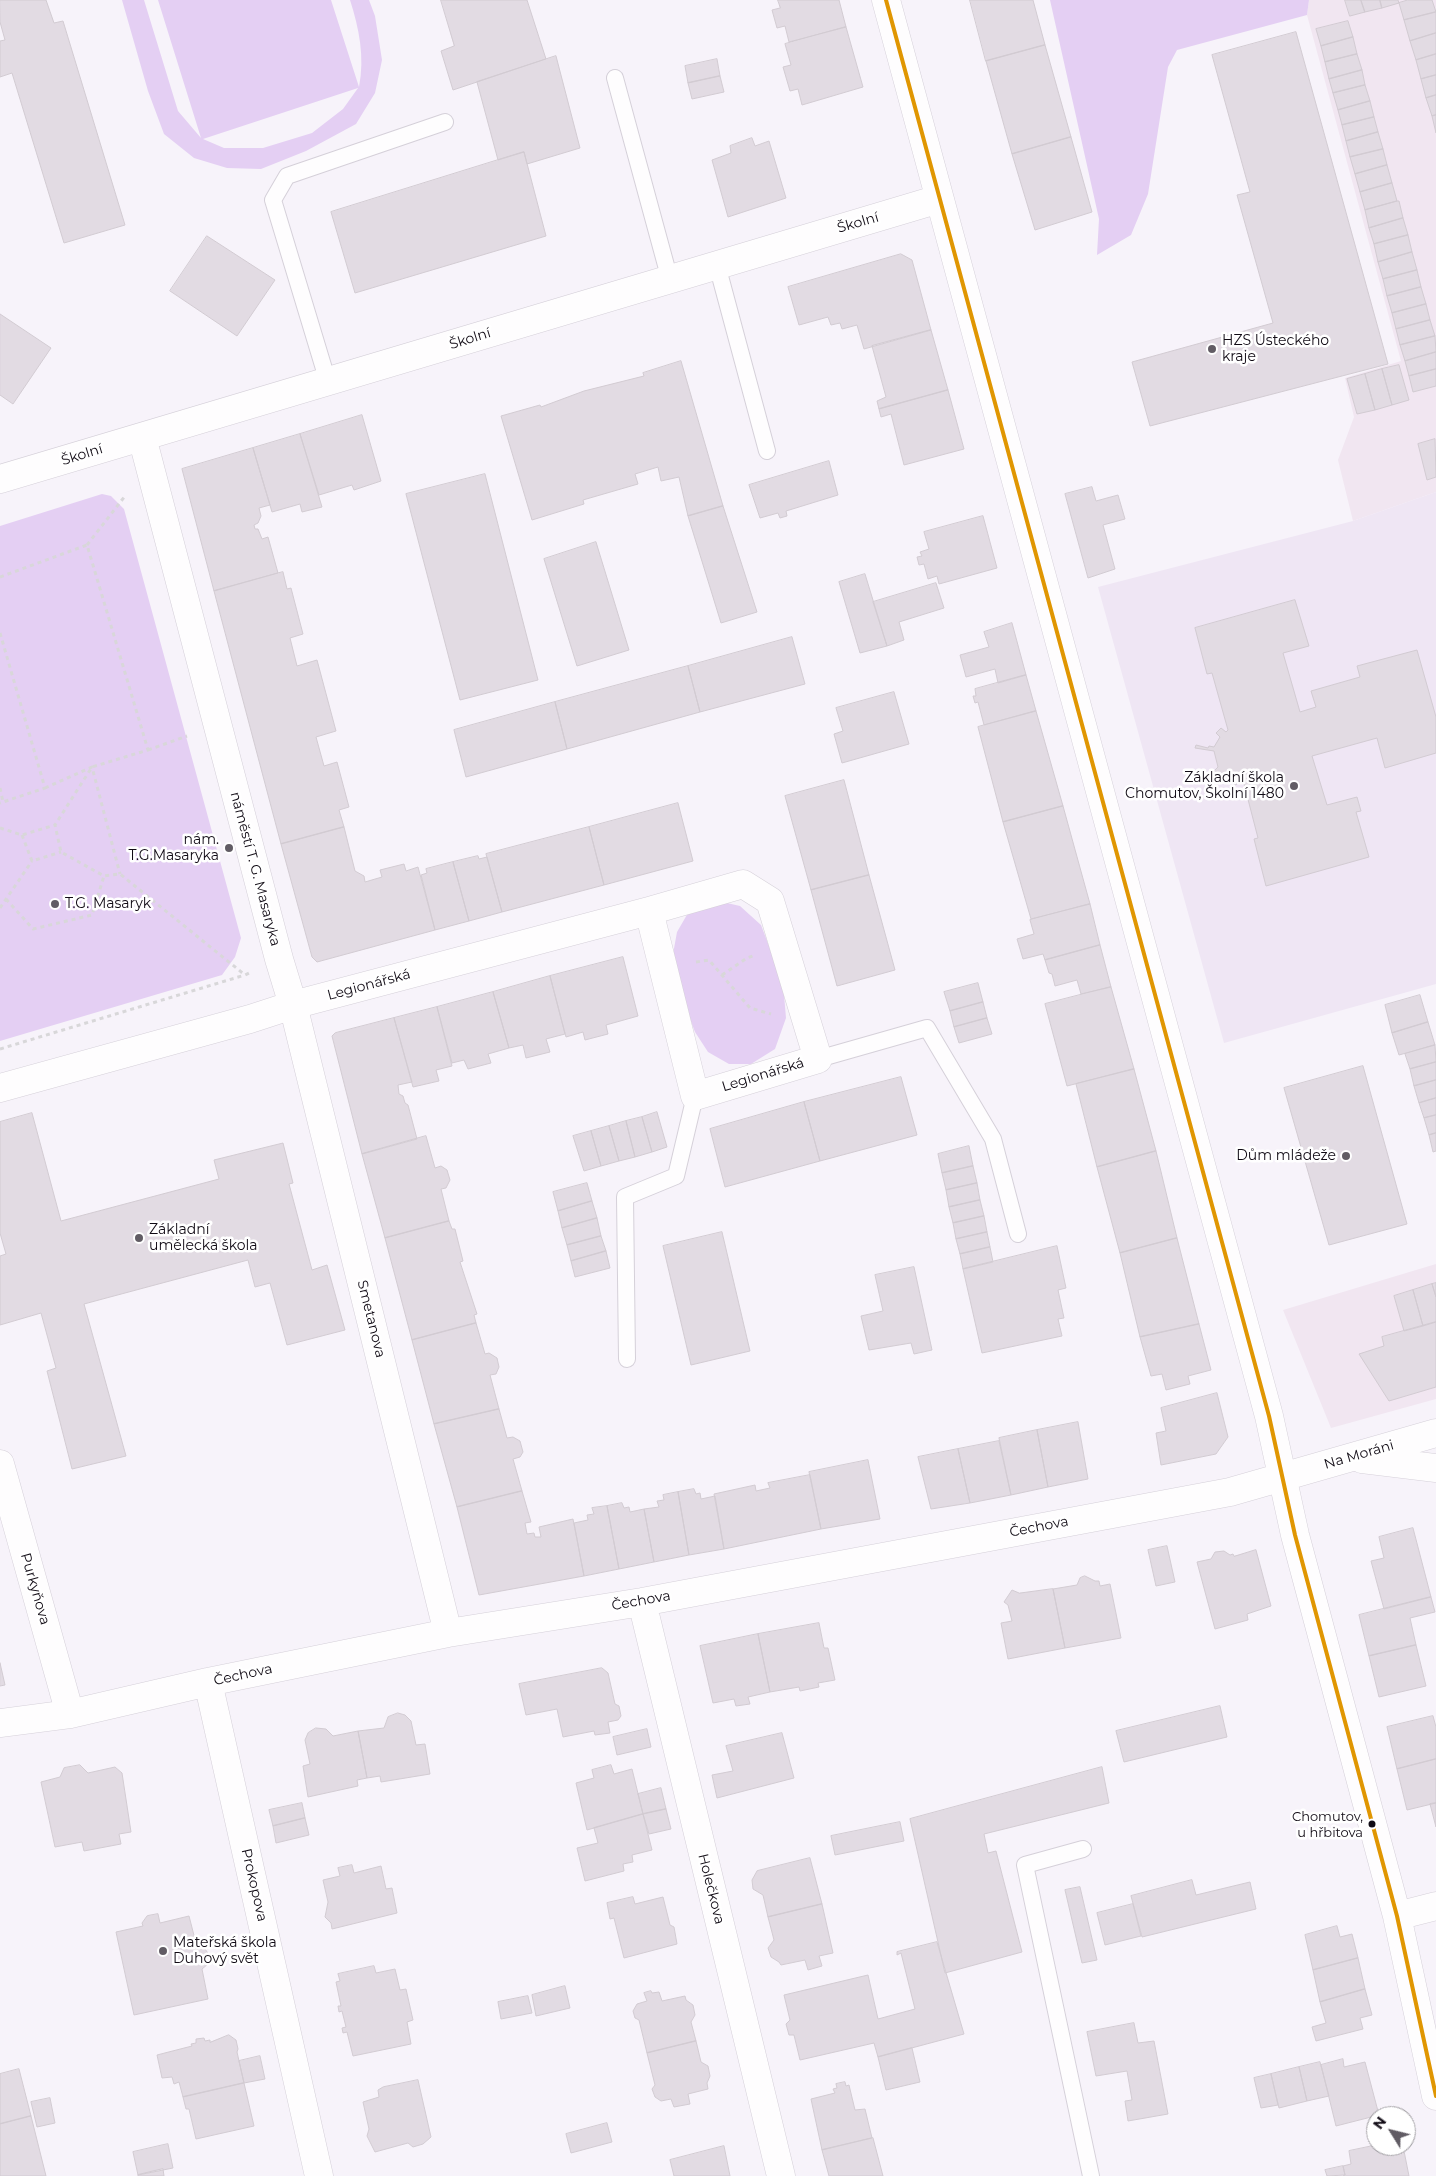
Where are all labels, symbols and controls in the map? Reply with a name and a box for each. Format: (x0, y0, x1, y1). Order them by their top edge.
street label: Školní (835, 209, 881, 237)
street label: Školní (447, 325, 493, 353)
place label: HZS Ústeckého kraje (1222, 333, 1329, 366)
marker: HZS Ústeckého kraje (1206, 343, 1218, 355)
street label: Školní (59, 441, 105, 469)
place label: Základní škola Chomutov, Školní 1480 (1125, 770, 1284, 802)
marker: Základní škola Chomutov, Školní 1480 (1288, 780, 1300, 792)
street label: náměstí T. G. Masaryka (226, 790, 284, 948)
place label: nám. T.G.Masaryka (128, 832, 219, 864)
marker: nám. T.G.Masaryka (223, 842, 235, 854)
place label: T.G. Masaryk (65, 896, 151, 912)
marker: T.G. Masaryk (49, 898, 61, 910)
street label: Legionářská (326, 966, 412, 1004)
street label: Legionářská (720, 1054, 806, 1096)
place label: Dům mládeže (1236, 1148, 1336, 1164)
marker: Dům mládeže (1340, 1150, 1352, 1162)
place label: Základní umělecká škola (149, 1222, 258, 1254)
marker: Základní umělecká škola (133, 1232, 145, 1244)
street label: Smetanova (353, 1279, 389, 1359)
street label: Na Moráni (1322, 1437, 1396, 1473)
street label: Čechova (1008, 1513, 1070, 1541)
street label: Purkyňova (17, 1551, 53, 1627)
street label: Čechova (610, 1588, 672, 1614)
street label: Čechova (212, 1661, 274, 1689)
place label: Chomutov, u hřbitova (1292, 1809, 1363, 1840)
marker: Chomutov, u hřbitova (1367, 1819, 1377, 1829)
street label: Prokopova (237, 1847, 271, 1923)
street label: Holečkova (694, 1852, 728, 1926)
place label: Mateřská škola Duhový svět (173, 1935, 277, 1968)
marker: Mateřská škola Duhový svět (157, 1945, 169, 1957)
north arrow (1366, 2106, 1416, 2156)
text: N (1369, 2113, 1390, 2133)

